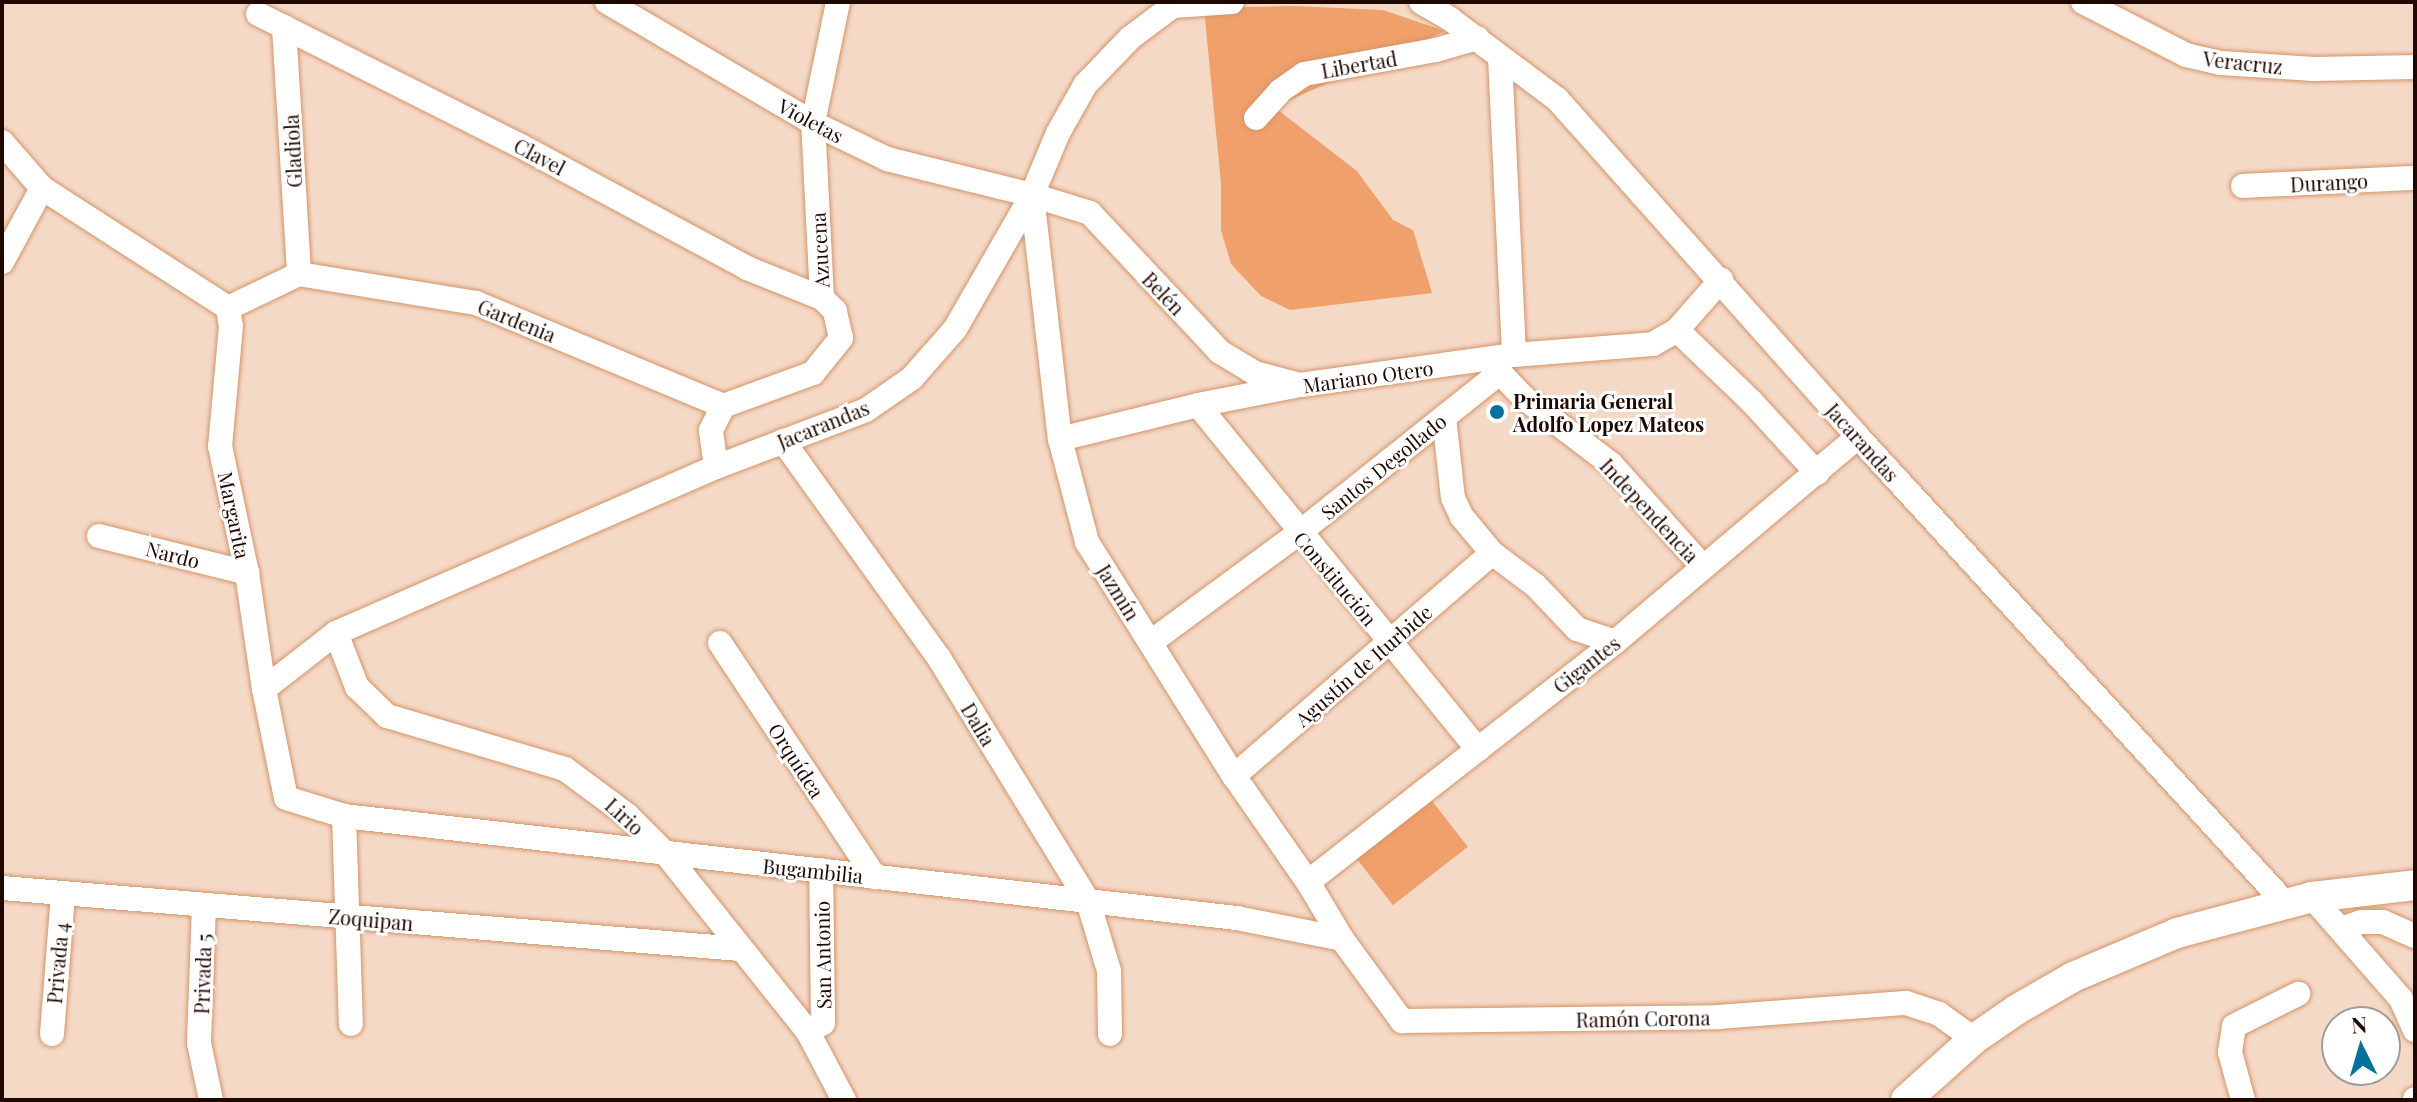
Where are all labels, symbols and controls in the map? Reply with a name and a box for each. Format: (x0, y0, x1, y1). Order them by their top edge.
street label: Libertad (1319, 46, 1399, 82)
street label: Veracruz (2202, 46, 2284, 78)
street label: Violetas (774, 93, 848, 147)
street label: Gladiola (278, 114, 306, 188)
street label: Clavel (510, 133, 570, 179)
street label: Durango (2289, 168, 2369, 196)
street label: Azucena (805, 212, 833, 288)
street label: Belén (1138, 267, 1190, 319)
street label: Gardenia (475, 294, 559, 346)
street label: Mariano Otero (1301, 355, 1435, 397)
place label: Primaria General Adolfo Lopez Mateos (1513, 388, 1704, 435)
street label: Jacarandas (774, 395, 872, 453)
street label: Jacarandas (1822, 398, 1904, 486)
marker: Primaria General Adolfo Lopez Mateos (1488, 403, 1506, 421)
street label: Santos Degollado (1315, 408, 1451, 524)
street label: Independencia (1596, 453, 1704, 567)
street label: Margarita (214, 469, 256, 561)
street label: Constitución (1290, 526, 1382, 630)
street label: Nardo (144, 536, 202, 572)
street label: Jazmín (1093, 560, 1145, 624)
street label: Agustín de Iturbide (1290, 599, 1436, 731)
street label: Gigantes (1548, 630, 1624, 698)
street label: Dalia (957, 698, 1001, 750)
street label: Orquídea (764, 718, 830, 802)
street label: Lirio (601, 793, 649, 839)
street label: Bugambilia (762, 853, 864, 887)
street label: San Antonio (809, 900, 835, 1010)
street label: Zoquipan (328, 903, 414, 935)
street label: Privada 4 (41, 921, 73, 1005)
street label: Privada 5 (189, 933, 215, 1015)
street label: Ramón Corona (1575, 1005, 1711, 1031)
north arrow (2321, 1006, 2401, 1086)
text: N (2350, 1008, 2368, 1040)

